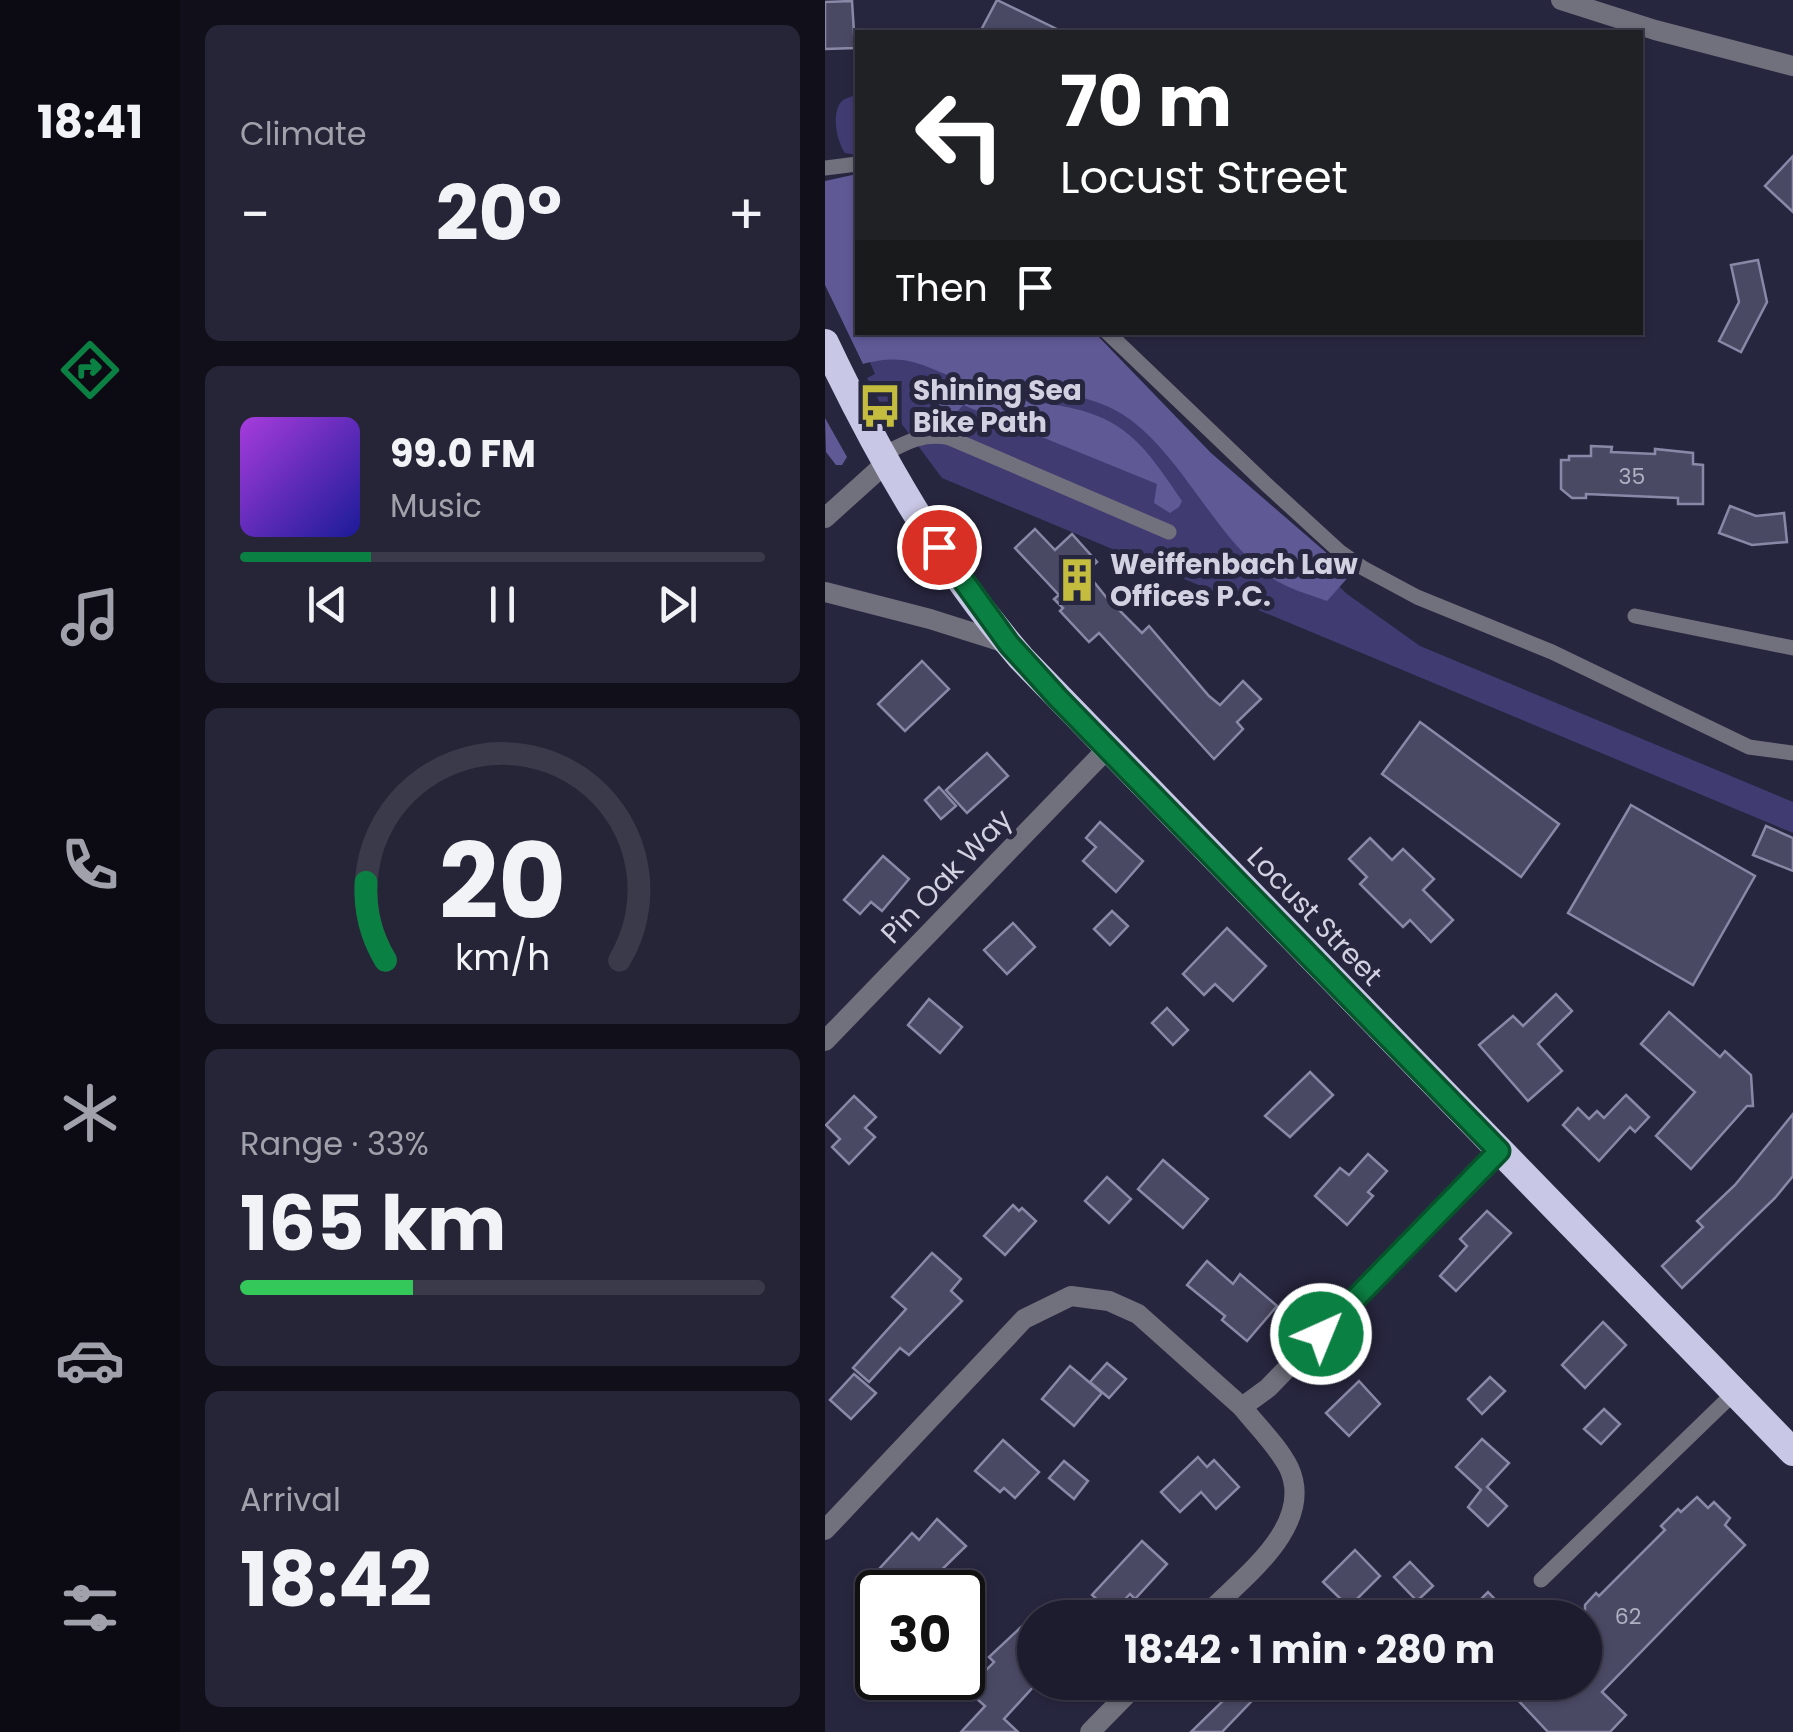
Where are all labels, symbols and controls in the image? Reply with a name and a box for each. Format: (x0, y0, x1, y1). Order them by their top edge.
text: 70 m (1060, 52, 1232, 151)
icon: left (895, 70, 1025, 200)
text: 18:41 (37, 91, 143, 154)
text: Climate (240, 111, 367, 156)
text: Locust Street (1060, 146, 1348, 209)
text: 20° (436, 161, 562, 266)
text: − (240, 176, 270, 253)
text: + (727, 176, 765, 253)
icon: arrive (1008, 260, 1063, 315)
text: Then (895, 261, 988, 314)
icon: directions (55, 335, 125, 405)
place label: Shining Sea Bike Path (913, 371, 1082, 442)
bus stop icon: Shining Sea Bike Path (856, 382, 904, 430)
text: 99.0 FM (390, 427, 536, 480)
house number: 35 (1619, 461, 1645, 492)
text: Music (390, 483, 482, 528)
pin (897, 505, 982, 590)
icon: arrive (912, 520, 967, 575)
place label: Weiffenbach Law Offices P.C. (1110, 545, 1358, 616)
building icon: Weiffenbach Law Offices P.C. (1053, 556, 1101, 604)
icon: previous (300, 577, 355, 632)
icon: pause (475, 577, 530, 632)
icon: next (650, 577, 705, 632)
icon: music (55, 582, 125, 652)
street label: Pin Oak Way (872, 800, 1021, 952)
text: 20 (439, 809, 566, 954)
icon: phone (55, 830, 125, 900)
street label: Locust Street (1238, 838, 1391, 994)
text: km/h (455, 932, 550, 983)
icon: climate (55, 1078, 125, 1148)
text: Range · 33% (240, 1121, 429, 1166)
text: 165 km (240, 1171, 506, 1276)
position arrow (1269, 1282, 1373, 1386)
icon: car (55, 1325, 125, 1395)
text: Arrival (240, 1477, 341, 1522)
text: 18:42 (240, 1527, 432, 1632)
speed limit sign: 30 (855, 1570, 985, 1700)
icon: filters (55, 1573, 125, 1643)
house number: 62 (1615, 1601, 1641, 1632)
text: 18:42 · 1 min · 280 m (1124, 1623, 1495, 1676)

